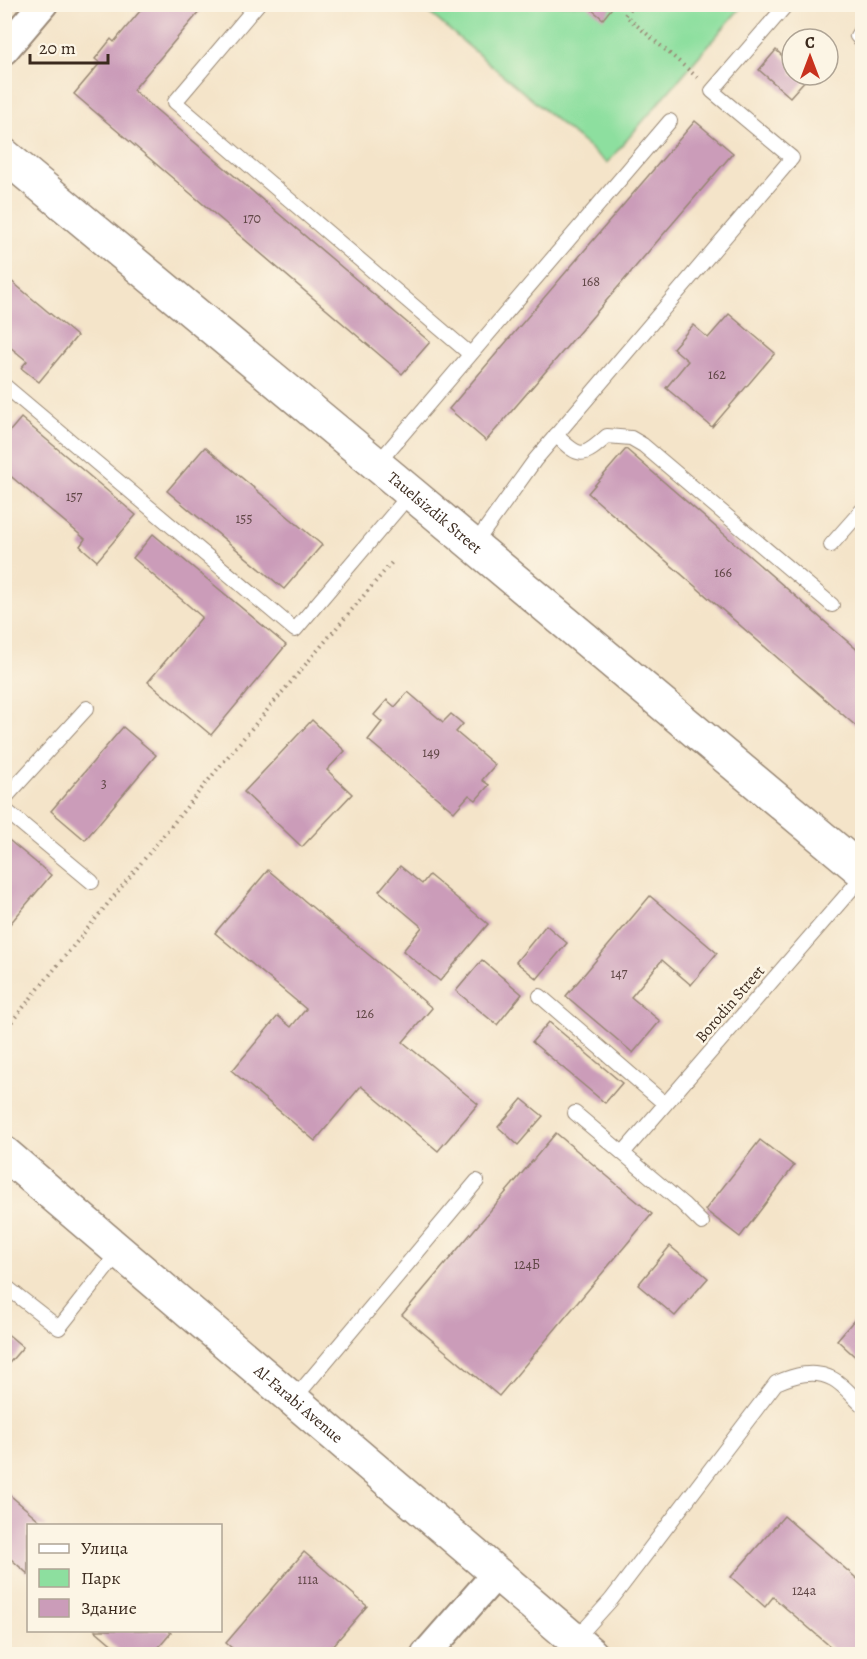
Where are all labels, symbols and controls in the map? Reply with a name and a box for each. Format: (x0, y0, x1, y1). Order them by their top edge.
scale bar (30, 27, 108, 65)
north arrow (780, 27, 840, 87)
text: С (805, 32, 815, 54)
text: 20 m (39, 36, 76, 60)
house number: 170 (243, 209, 261, 228)
house number: 168 (582, 272, 600, 291)
house number: 162 (708, 365, 726, 384)
street label: Tauelsіzdіk Street (383, 467, 487, 559)
house number: 157 (66, 487, 82, 506)
house number: 155 (236, 509, 252, 528)
house number: 166 (714, 563, 732, 582)
house number: 149 (422, 743, 440, 762)
house number: 3 (101, 774, 107, 793)
street label: Borodin Street (690, 961, 770, 1047)
house number: 147 (610, 964, 628, 983)
house number: 126 (356, 1004, 374, 1023)
house number: 124Б (514, 1255, 540, 1274)
street label: Al-Farabi Avenue (248, 1359, 348, 1448)
legend (27, 1524, 222, 1632)
text: Улица (81, 1536, 129, 1560)
text: Парк (81, 1566, 121, 1590)
house number: 111а (298, 1570, 319, 1589)
house number: 124а (792, 1581, 817, 1600)
text: Здание (81, 1596, 137, 1620)

